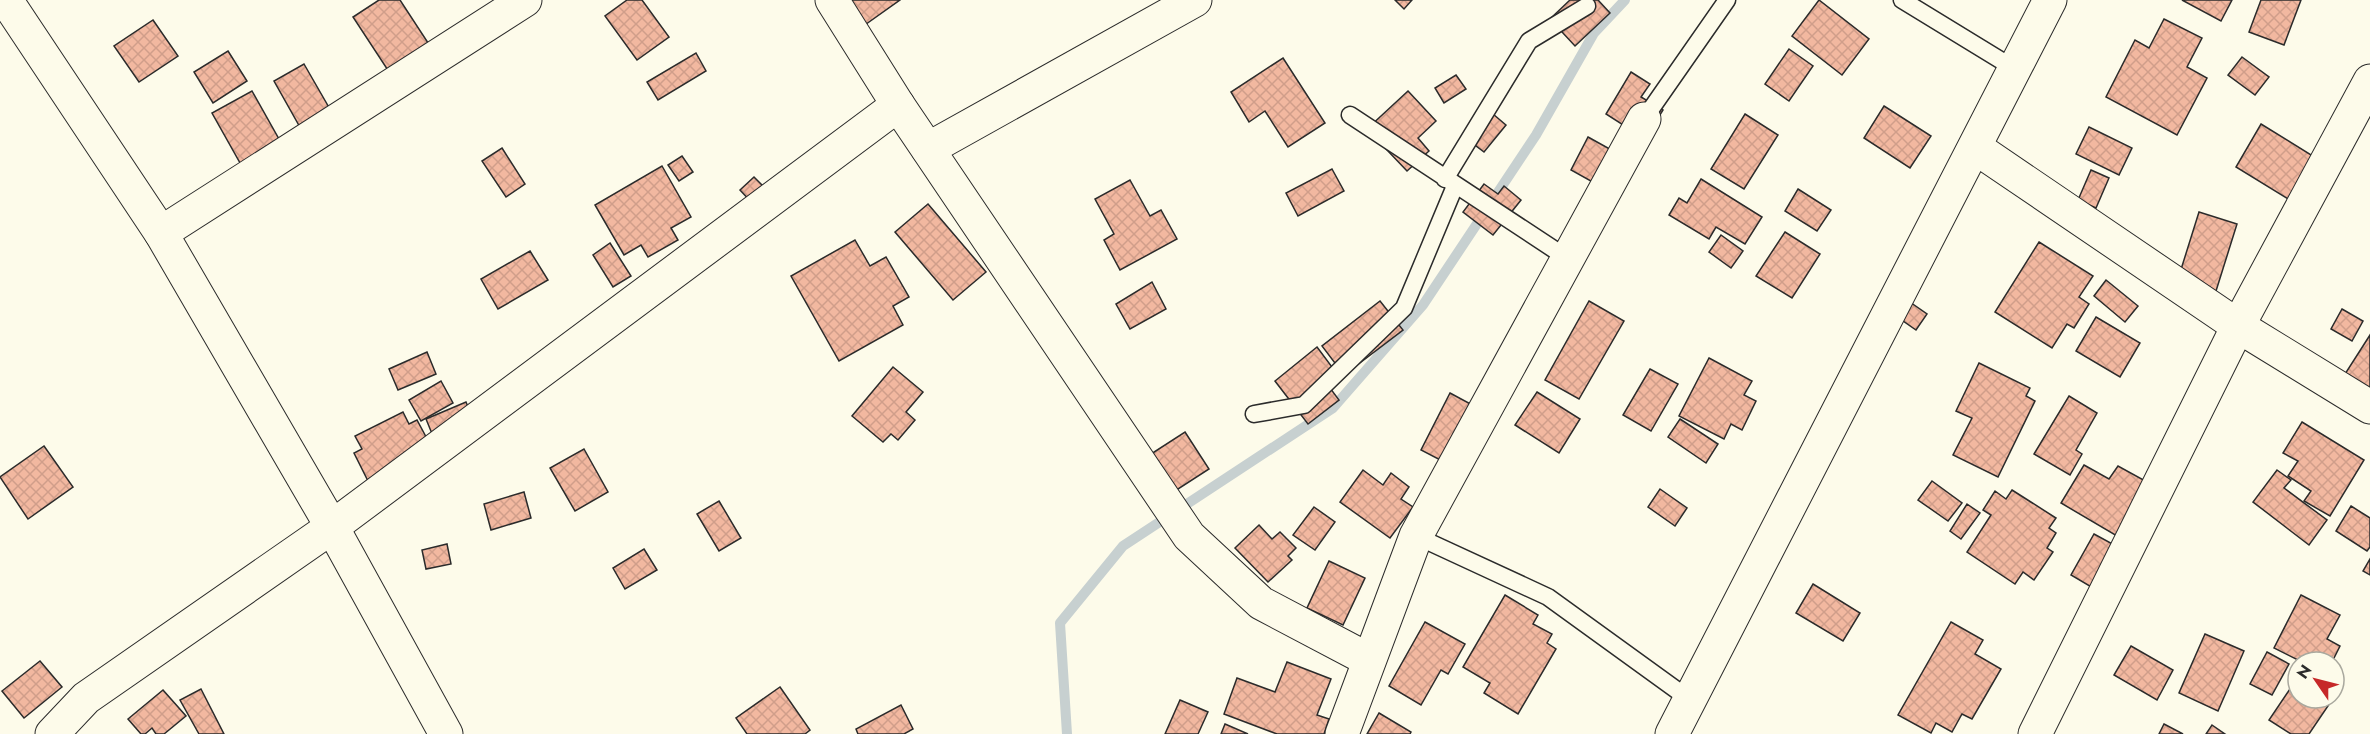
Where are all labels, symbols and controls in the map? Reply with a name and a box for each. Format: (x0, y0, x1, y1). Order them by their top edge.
north arrow (2286, 650, 2346, 710)
text: N (2291, 660, 2317, 683)

